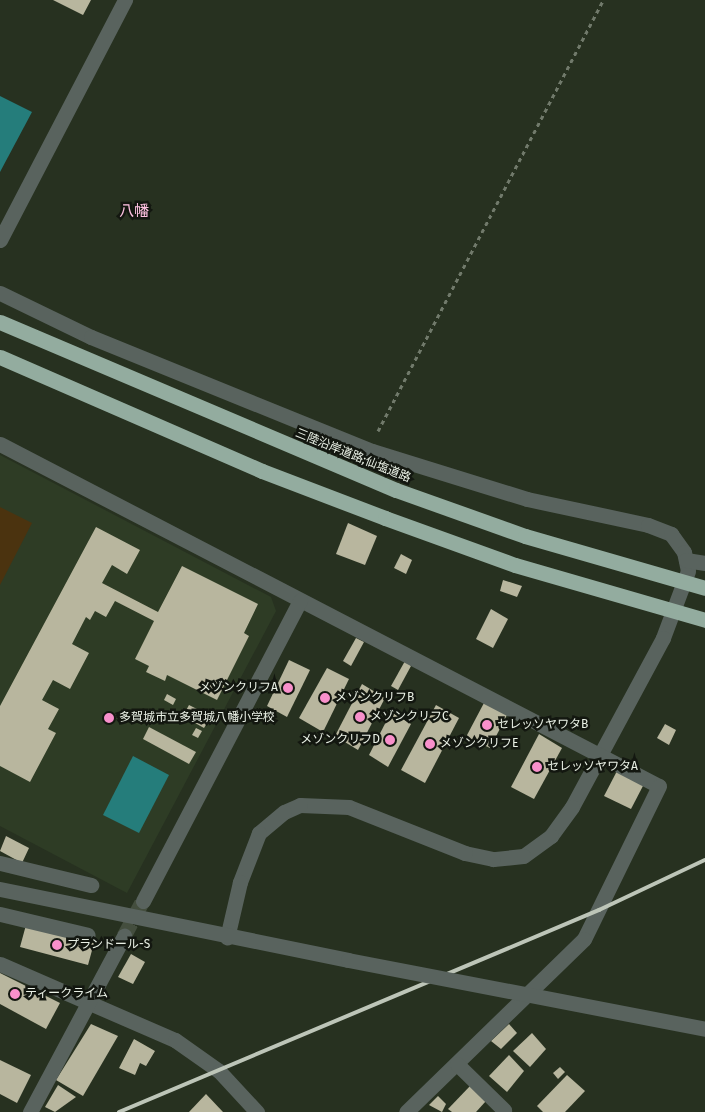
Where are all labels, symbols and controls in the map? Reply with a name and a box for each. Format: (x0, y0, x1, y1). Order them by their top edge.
district label: 八幡 (119, 203, 149, 221)
street label: 三陸沿岸道路;仙塩道路 (293, 426, 413, 486)
place label: メゾンクリフA (199, 681, 278, 695)
marker: メゾンクリフA (282, 682, 294, 694)
place label: メゾンクリフB (335, 691, 414, 705)
marker: メゾンクリフB (319, 692, 331, 704)
place label: メゾンクリフC (370, 710, 449, 724)
place label: 多賀城市立多賀城八幡小学校 (119, 711, 275, 725)
marker: メゾンクリフC (354, 711, 366, 723)
marker: 多賀城市立多賀城八幡小学校 (103, 712, 115, 724)
place label: セレッソヤワタB (497, 718, 588, 732)
marker: セレッソヤワタB (481, 719, 493, 731)
place label: メゾンクリフD (300, 733, 380, 747)
marker: メゾンクリフD (384, 734, 396, 746)
place label: メゾンクリフE (440, 737, 518, 751)
marker: メゾンクリフE (424, 738, 436, 750)
place label: セレッソヤワタA (547, 760, 638, 774)
marker: セレッソヤワタA (531, 761, 543, 773)
place label: プランドール-S (67, 938, 150, 952)
marker: プランドール-S (51, 939, 63, 951)
place label: ティークライム (25, 987, 109, 1001)
marker: ティークライム (9, 988, 21, 1000)

